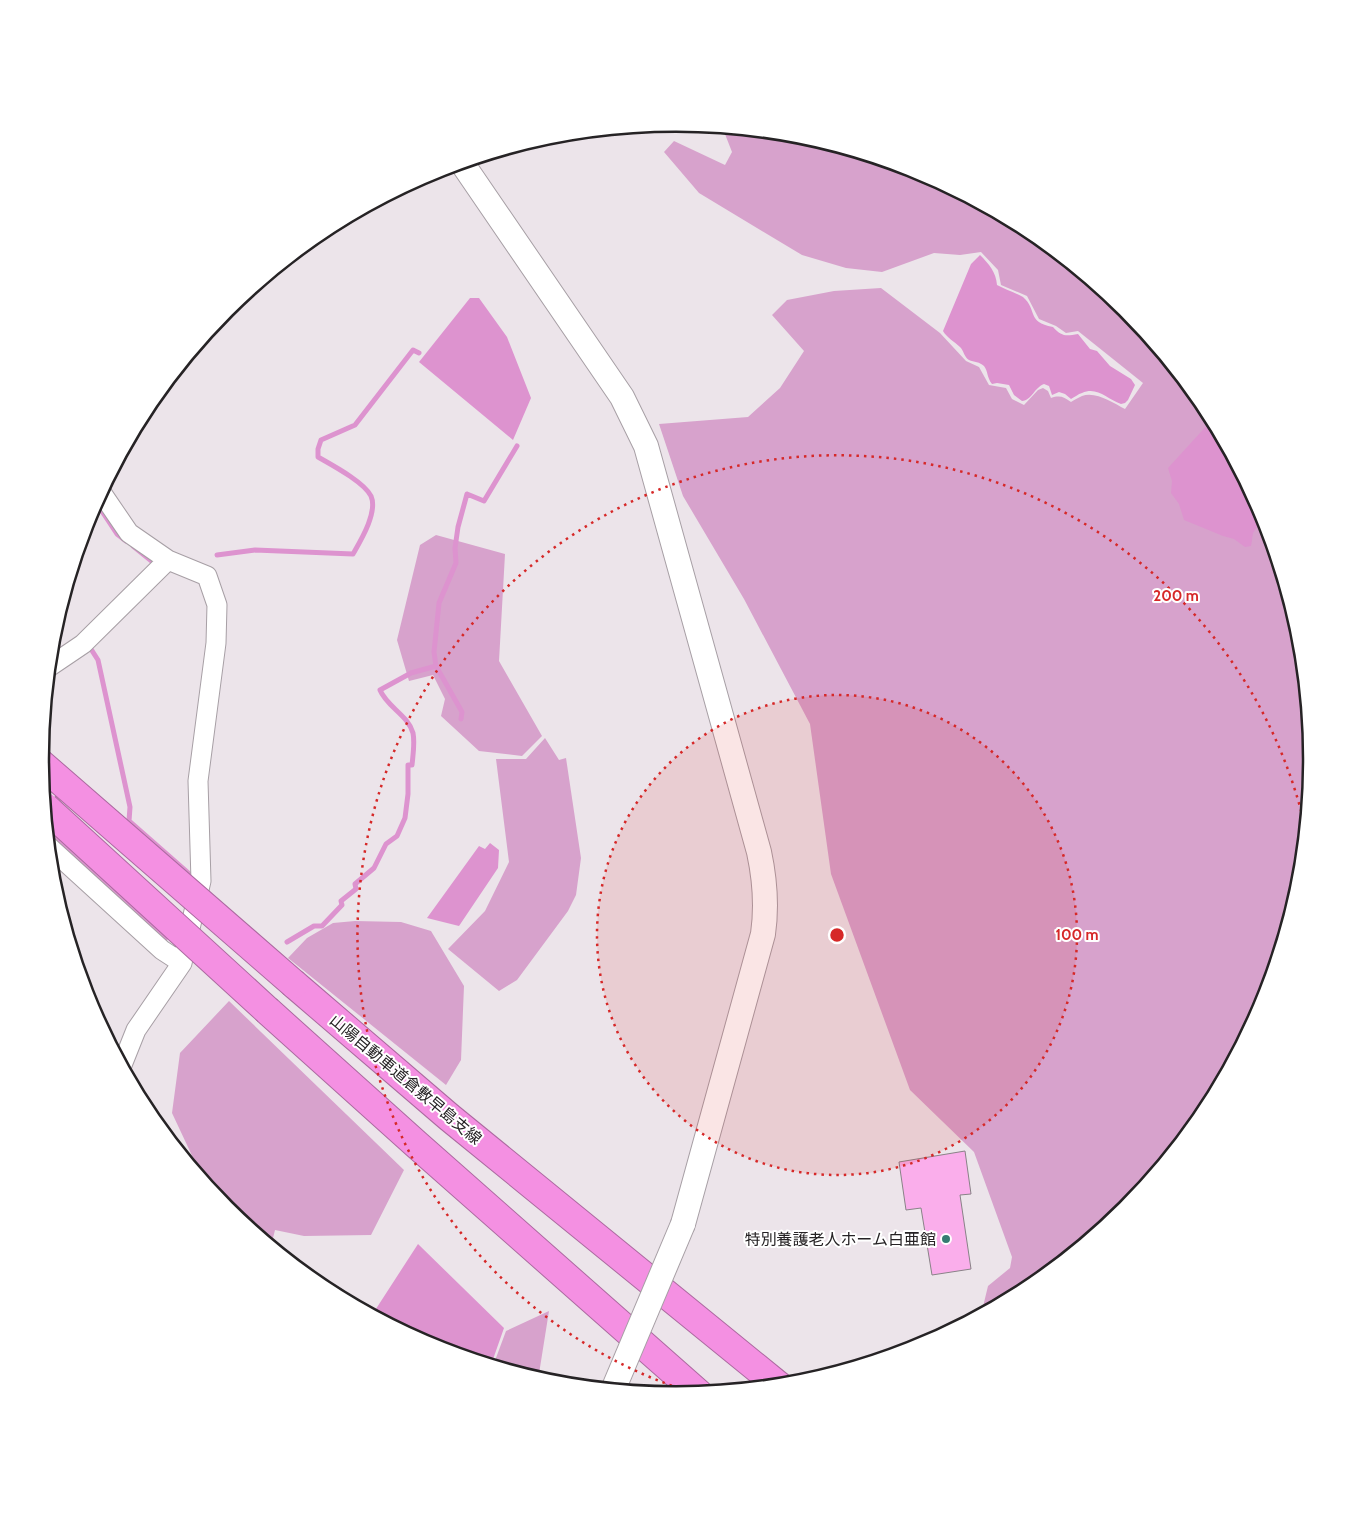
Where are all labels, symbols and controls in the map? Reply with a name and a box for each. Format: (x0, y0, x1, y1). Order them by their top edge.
text: 200 m (1153, 587, 1199, 605)
centre of rings (828, 926, 846, 944)
text: 100 m (1055, 926, 1099, 944)
street label: 山陽自動車道倉敷早島支線 (326, 1010, 485, 1148)
place label: 特別養護老人ホーム白亜館 (744, 1230, 936, 1249)
marker: 特別養護老人ホーム白亜館 (940, 1233, 952, 1245)

